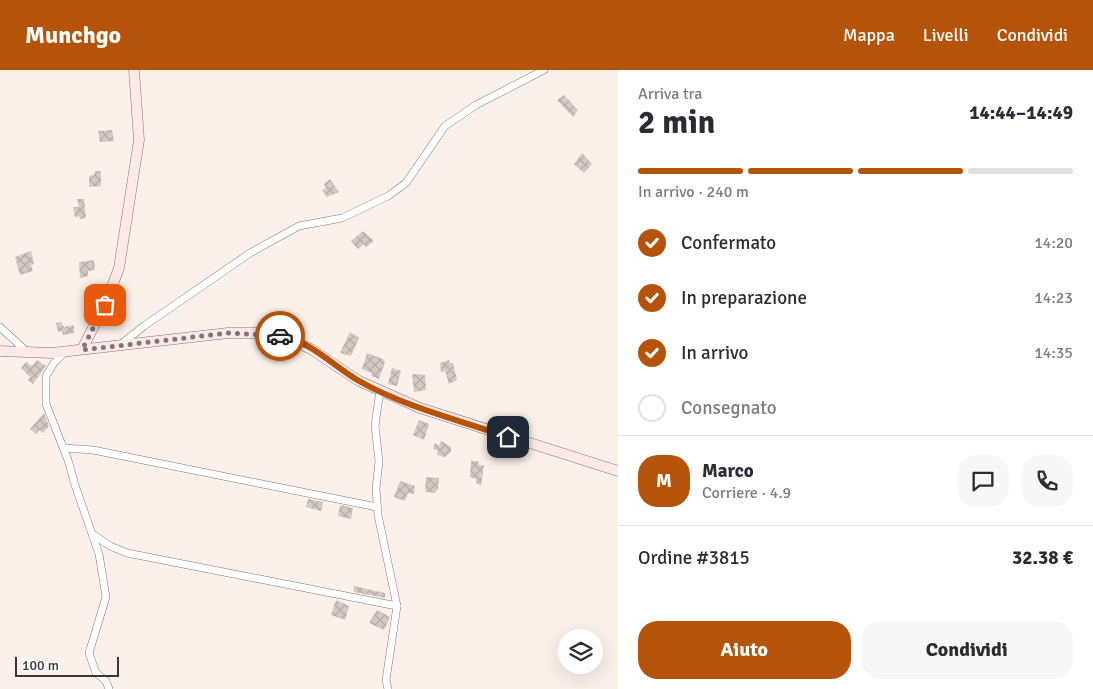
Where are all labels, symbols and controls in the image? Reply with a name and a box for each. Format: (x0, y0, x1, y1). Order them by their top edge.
text: Munchgo (25, 20, 121, 50)
text: Mappa (843, 24, 895, 46)
text: Livelli (923, 24, 969, 46)
text: Condividi (997, 24, 1068, 46)
text: Arriva tra (638, 84, 702, 104)
text: 14:44–14:49 (969, 101, 1073, 125)
text: 2 min (638, 103, 715, 142)
text: In arrivo · 240 m (638, 182, 749, 202)
icon: check (638, 229, 666, 257)
text: Confermato (681, 231, 776, 255)
text: 14:20 (1034, 233, 1073, 253)
pin (84, 284, 126, 326)
icon: check (638, 284, 666, 312)
text: In preparazione (681, 286, 807, 310)
text: 14:23 (1034, 288, 1073, 308)
icon: bag (91, 291, 119, 319)
courier (255, 311, 305, 361)
icon: car (266, 322, 294, 350)
icon: check (638, 339, 666, 367)
text: In arrivo (681, 341, 748, 365)
text: 14:35 (1034, 343, 1073, 363)
text: Consegnato (681, 396, 777, 420)
pin (487, 416, 529, 458)
icon: home (494, 423, 522, 451)
button: chat (957, 455, 1009, 507)
button: phone (1021, 455, 1073, 507)
text: Marco (702, 459, 754, 483)
text: M (656, 469, 672, 493)
text: Corriere · 4.9 (702, 483, 791, 503)
text: Ordine #3815 (638, 546, 750, 570)
text: 32.38 € (1012, 546, 1073, 570)
button: Aiuto (638, 621, 851, 679)
button: Condividi (861, 621, 1073, 679)
map controls (558, 629, 603, 674)
button: layers (558, 629, 603, 674)
scale bar (15, 654, 119, 677)
text: 100 m (22, 657, 59, 674)

